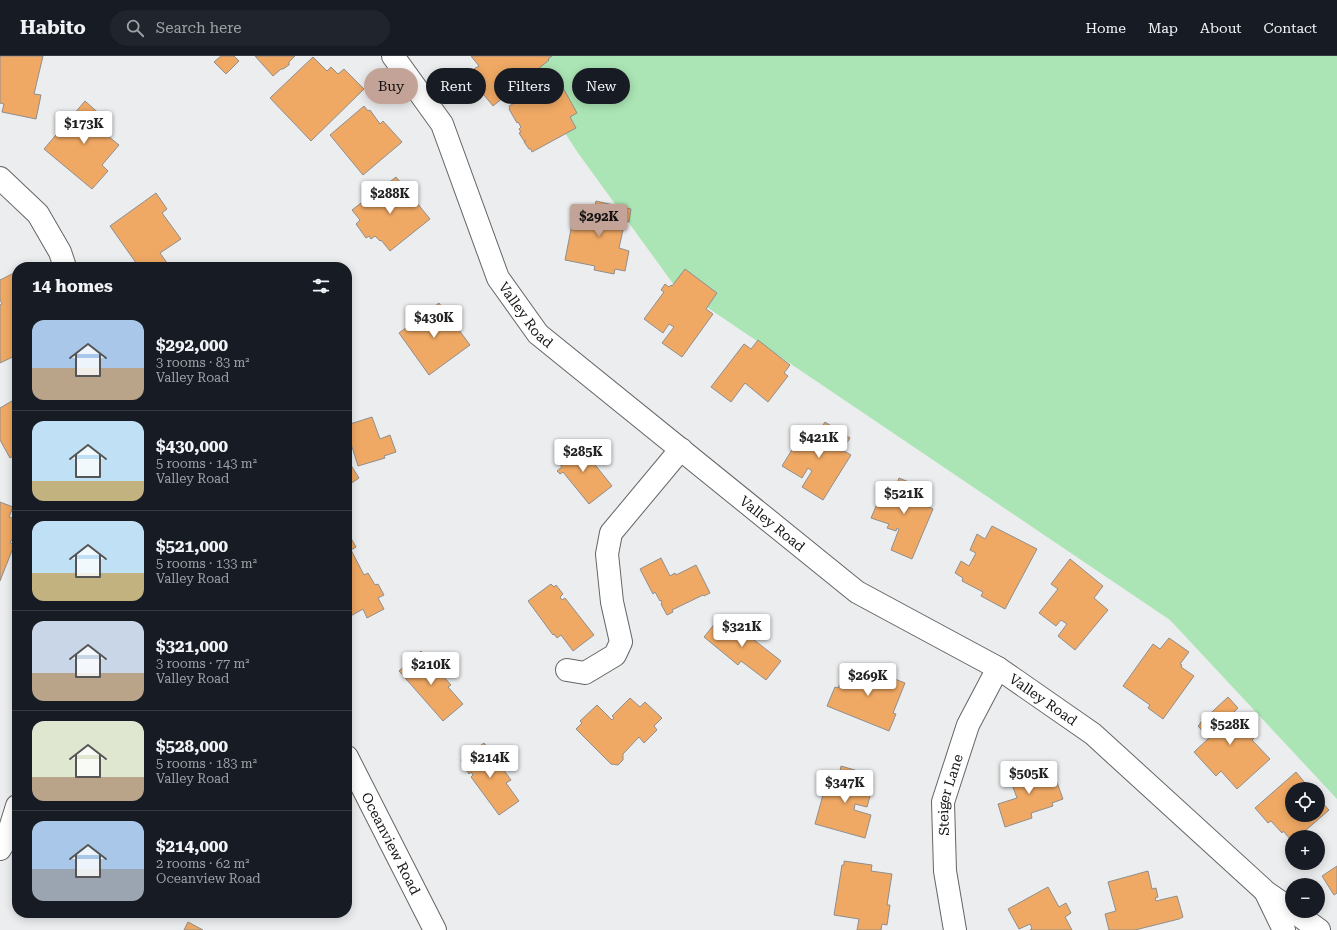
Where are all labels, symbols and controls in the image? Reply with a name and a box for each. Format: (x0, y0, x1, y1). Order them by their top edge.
search box (110, 10, 390, 46)
text: Habito (20, 16, 86, 39)
icon: search (124, 17, 146, 39)
text: Search here (156, 19, 242, 37)
text: Home (1085, 20, 1126, 36)
text: Map (1148, 20, 1178, 36)
text: About (1200, 20, 1242, 36)
text: Contact (1264, 20, 1317, 36)
chip: Buy (364, 68, 418, 104)
chip: Rent (426, 68, 486, 104)
chip: Filters (494, 68, 564, 104)
chip: New (572, 68, 630, 104)
pin: $173K (56, 111, 112, 145)
text: $173K (64, 116, 104, 131)
pin: $288K (362, 181, 418, 215)
text: $288K (370, 186, 410, 201)
pin: $292K (571, 204, 627, 238)
text: $292K (579, 209, 619, 224)
icon: filters (310, 275, 332, 297)
text: 14 homes (32, 276, 113, 296)
street label: Valley Road (495, 279, 556, 351)
pin: $430K (406, 305, 462, 339)
text: $430K (414, 310, 454, 325)
text: $292,000 (156, 335, 228, 355)
icon: home (64, 336, 112, 384)
text: 3 rooms · 83 m² (156, 355, 250, 370)
text: Valley Road (156, 370, 229, 385)
pin: $421K (791, 425, 847, 459)
text: $421K (799, 430, 839, 445)
text: $430,000 (156, 436, 228, 456)
icon: home (64, 437, 112, 485)
pin: $285K (555, 439, 611, 473)
text: $285K (563, 444, 603, 459)
text: 5 rooms · 143 m² (156, 456, 257, 471)
text: Valley Road (156, 471, 229, 486)
pin: $521K (876, 481, 932, 515)
text: $521K (884, 486, 924, 501)
street label: Valley Road (737, 493, 808, 555)
text: $521,000 (156, 536, 228, 556)
icon: home (64, 537, 112, 585)
text: 5 rooms · 133 m² (156, 556, 257, 571)
text: Valley Road (156, 571, 229, 586)
pin: $321K (714, 614, 770, 648)
text: $321K (722, 619, 762, 634)
text: $321,000 (156, 636, 228, 656)
icon: home (64, 637, 112, 685)
pin: $210K (403, 652, 459, 686)
text: 3 rooms · 77 m² (156, 656, 250, 671)
text: $210K (411, 657, 451, 672)
pin: $269K (840, 663, 896, 697)
text: $269K (848, 668, 888, 683)
street label: Valley Road (1006, 670, 1080, 729)
text: Valley Road (156, 671, 229, 686)
pin: $528K (1202, 712, 1258, 746)
text: $528K (1210, 717, 1250, 732)
text: $528,000 (156, 736, 228, 756)
icon: home (64, 737, 112, 785)
pin: $214K (462, 745, 518, 779)
text: $214K (470, 750, 510, 765)
street label: Steiger Lane (935, 752, 966, 836)
text: 5 rooms · 183 m² (156, 756, 257, 771)
pin: $505K (1001, 761, 1057, 795)
text: $505K (1009, 766, 1049, 781)
pin: $347K (817, 770, 873, 804)
text: Valley Road (156, 771, 229, 786)
text: $347K (825, 775, 865, 790)
map controls (1285, 782, 1325, 918)
button: locate (1285, 782, 1325, 822)
street label: Oceanview Road (358, 790, 424, 897)
button: + (1285, 830, 1325, 870)
text: $214,000 (156, 836, 228, 856)
icon: home (64, 837, 112, 885)
text: 2 rooms · 62 m² (156, 856, 250, 871)
text: Oceanview Road (156, 871, 261, 886)
button: − (1285, 878, 1325, 918)

